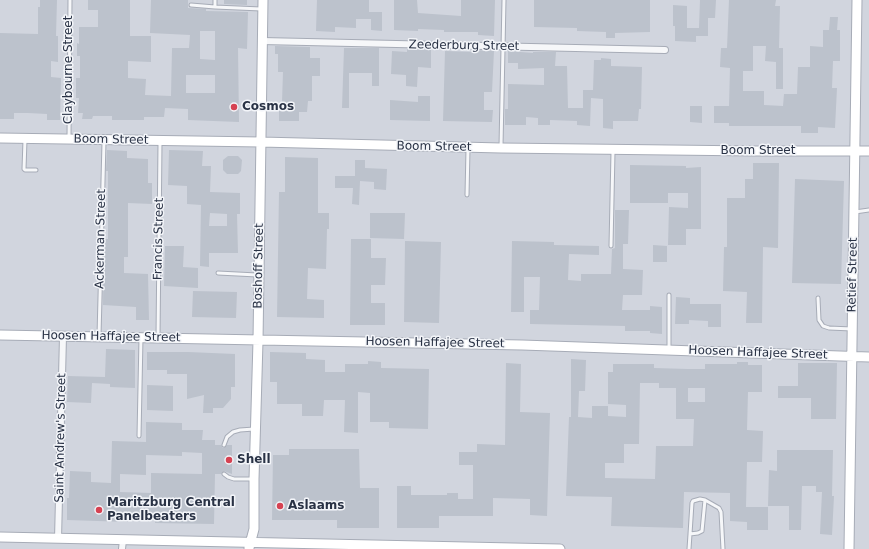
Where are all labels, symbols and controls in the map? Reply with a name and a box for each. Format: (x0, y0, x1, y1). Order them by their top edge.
street label: Claybourne Street (62, 16, 76, 124)
street label: Zeederburg Street (409, 38, 519, 54)
place label: Cosmos (242, 100, 294, 114)
marker: Cosmos (229, 102, 239, 112)
street label: Boom Street (73, 132, 149, 148)
street label: Boom Street (396, 139, 472, 155)
street label: Boom Street (721, 144, 795, 158)
street label: Ackerman Street (93, 189, 109, 289)
street label: Francis Street (151, 198, 167, 280)
street label: Boshoff Street (251, 223, 267, 309)
street label: Retief Street (845, 237, 861, 313)
street label: Hoosen Haffajee Street (41, 329, 181, 345)
street label: Hoosen Haffajee Street (365, 335, 505, 351)
street label: Hoosen Haffajee Street (688, 343, 828, 363)
street label: Saint Andrew's Street (53, 373, 69, 503)
place label: Shell (237, 453, 271, 467)
marker: Shell (224, 455, 234, 465)
place label: Maritzburg Central Panelbeaters (107, 496, 235, 524)
place label: Aslaams (288, 499, 344, 513)
marker: Aslaams (275, 501, 285, 511)
marker: Maritzburg Central Panelbeaters (94, 505, 104, 515)

